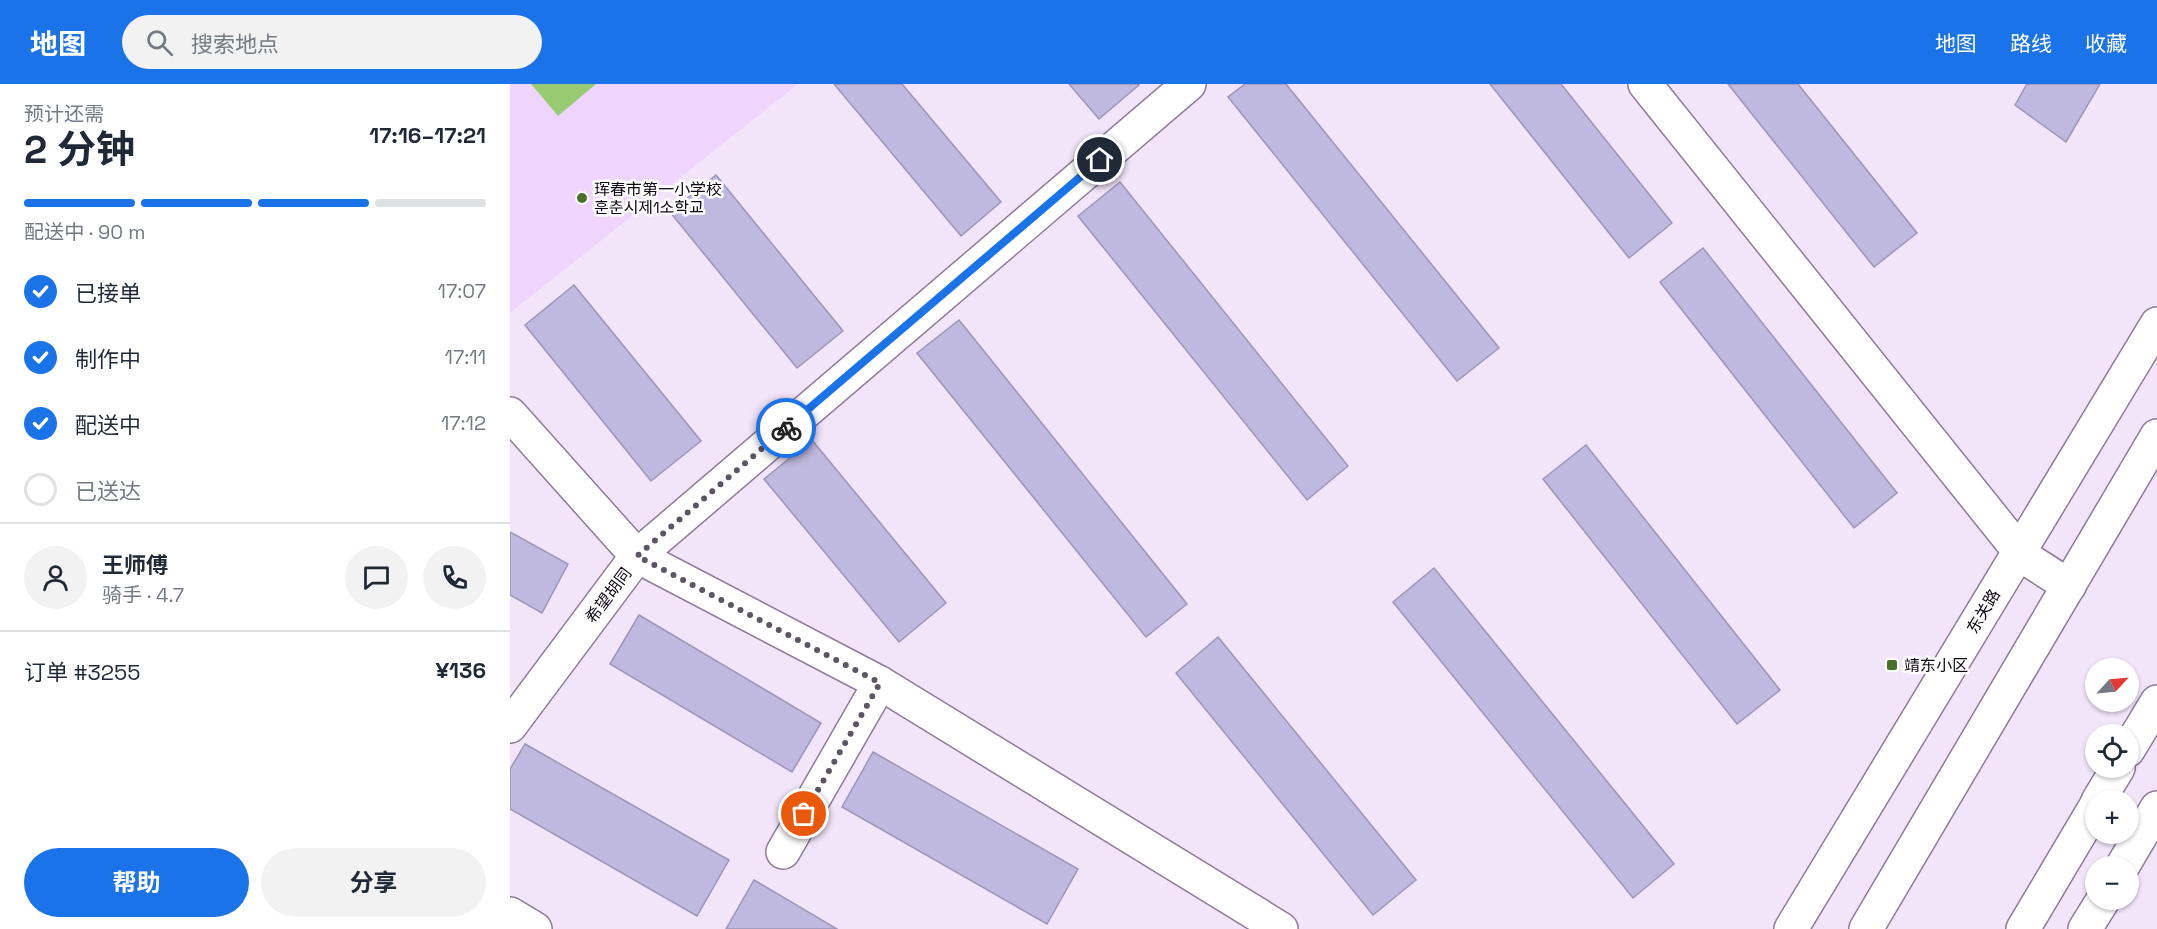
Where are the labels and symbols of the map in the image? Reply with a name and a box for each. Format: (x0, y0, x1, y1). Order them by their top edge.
pin (1074, 134, 1125, 185)
place label: 珲春市第一小学校 훈춘시제1소학교 (594, 179, 722, 218)
marker: 珲春市第一小学校 훈춘시제1소학교 (575, 191, 589, 205)
courier (756, 398, 816, 458)
street label: 希望胡同 (581, 563, 636, 627)
street label: 东关路 (1962, 585, 2005, 637)
place label: 靖东小区 (1904, 655, 1968, 676)
marker: 靖东小区 (1885, 658, 1899, 672)
north arrow (2085, 658, 2139, 712)
pin (778, 788, 829, 839)

